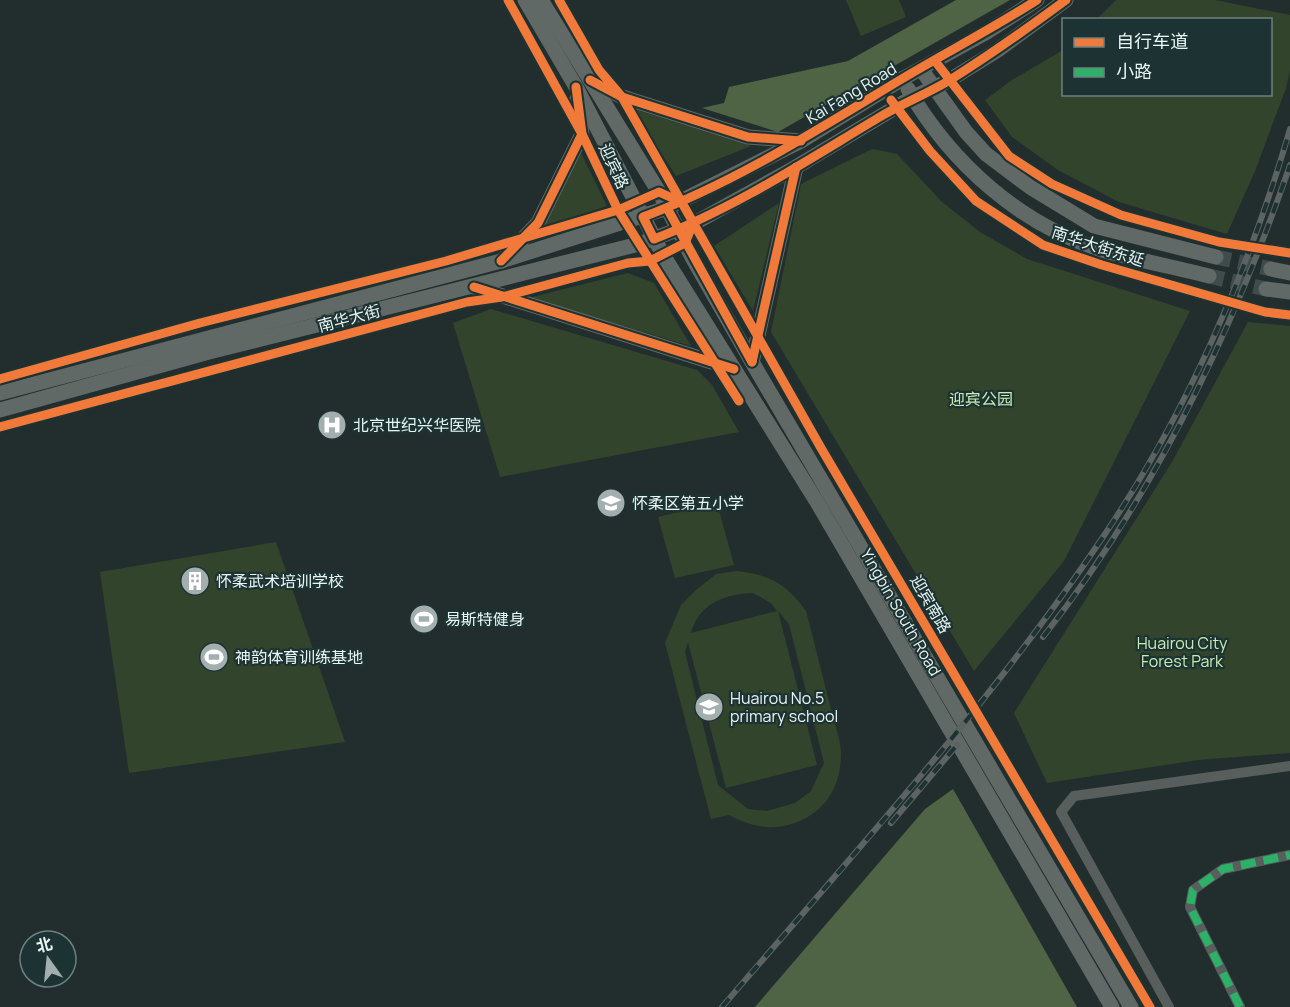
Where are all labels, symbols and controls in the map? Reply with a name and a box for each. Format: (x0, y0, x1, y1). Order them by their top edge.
legend (1062, 18, 1272, 96)
text: 自行车道 (1116, 29, 1188, 53)
street label: Kai Fang Road (802, 57, 900, 129)
text: 小路 (1116, 59, 1152, 83)
street label: 迎宾路 (594, 140, 634, 192)
street label: 南华大街东延 (1049, 221, 1147, 271)
street label: 南华大街 (315, 299, 383, 337)
park label: 迎宾公园 (949, 388, 1013, 410)
hospital icon: 北京世纪兴华医院 (316, 409, 348, 441)
place label: 北京世纪兴华医院 (353, 414, 481, 436)
school or university icon: 怀柔区第五小学 (595, 487, 627, 519)
place label: 怀柔区第五小学 (632, 492, 744, 514)
street label: Yingbin South Road (856, 544, 946, 680)
building icon: 怀柔武术培训学校 (179, 565, 211, 597)
place label: 怀柔武术培训学校 (216, 570, 344, 592)
street label: 迎宾南路 (905, 571, 957, 637)
sports icon: 易斯特健身 (408, 603, 440, 635)
place label: 易斯特健身 (445, 608, 525, 630)
park label: Huairou City Forest Park (1137, 632, 1228, 672)
sports icon: 神韵体育训练基地 (198, 641, 230, 673)
place label: 神韵体育训练基地 (235, 646, 363, 668)
place label: Huairou No.5 primary school (730, 687, 838, 727)
school or university icon: Huairou No.5 primary school (693, 691, 725, 723)
north arrow (18, 929, 78, 989)
text: 北 (34, 932, 55, 957)

